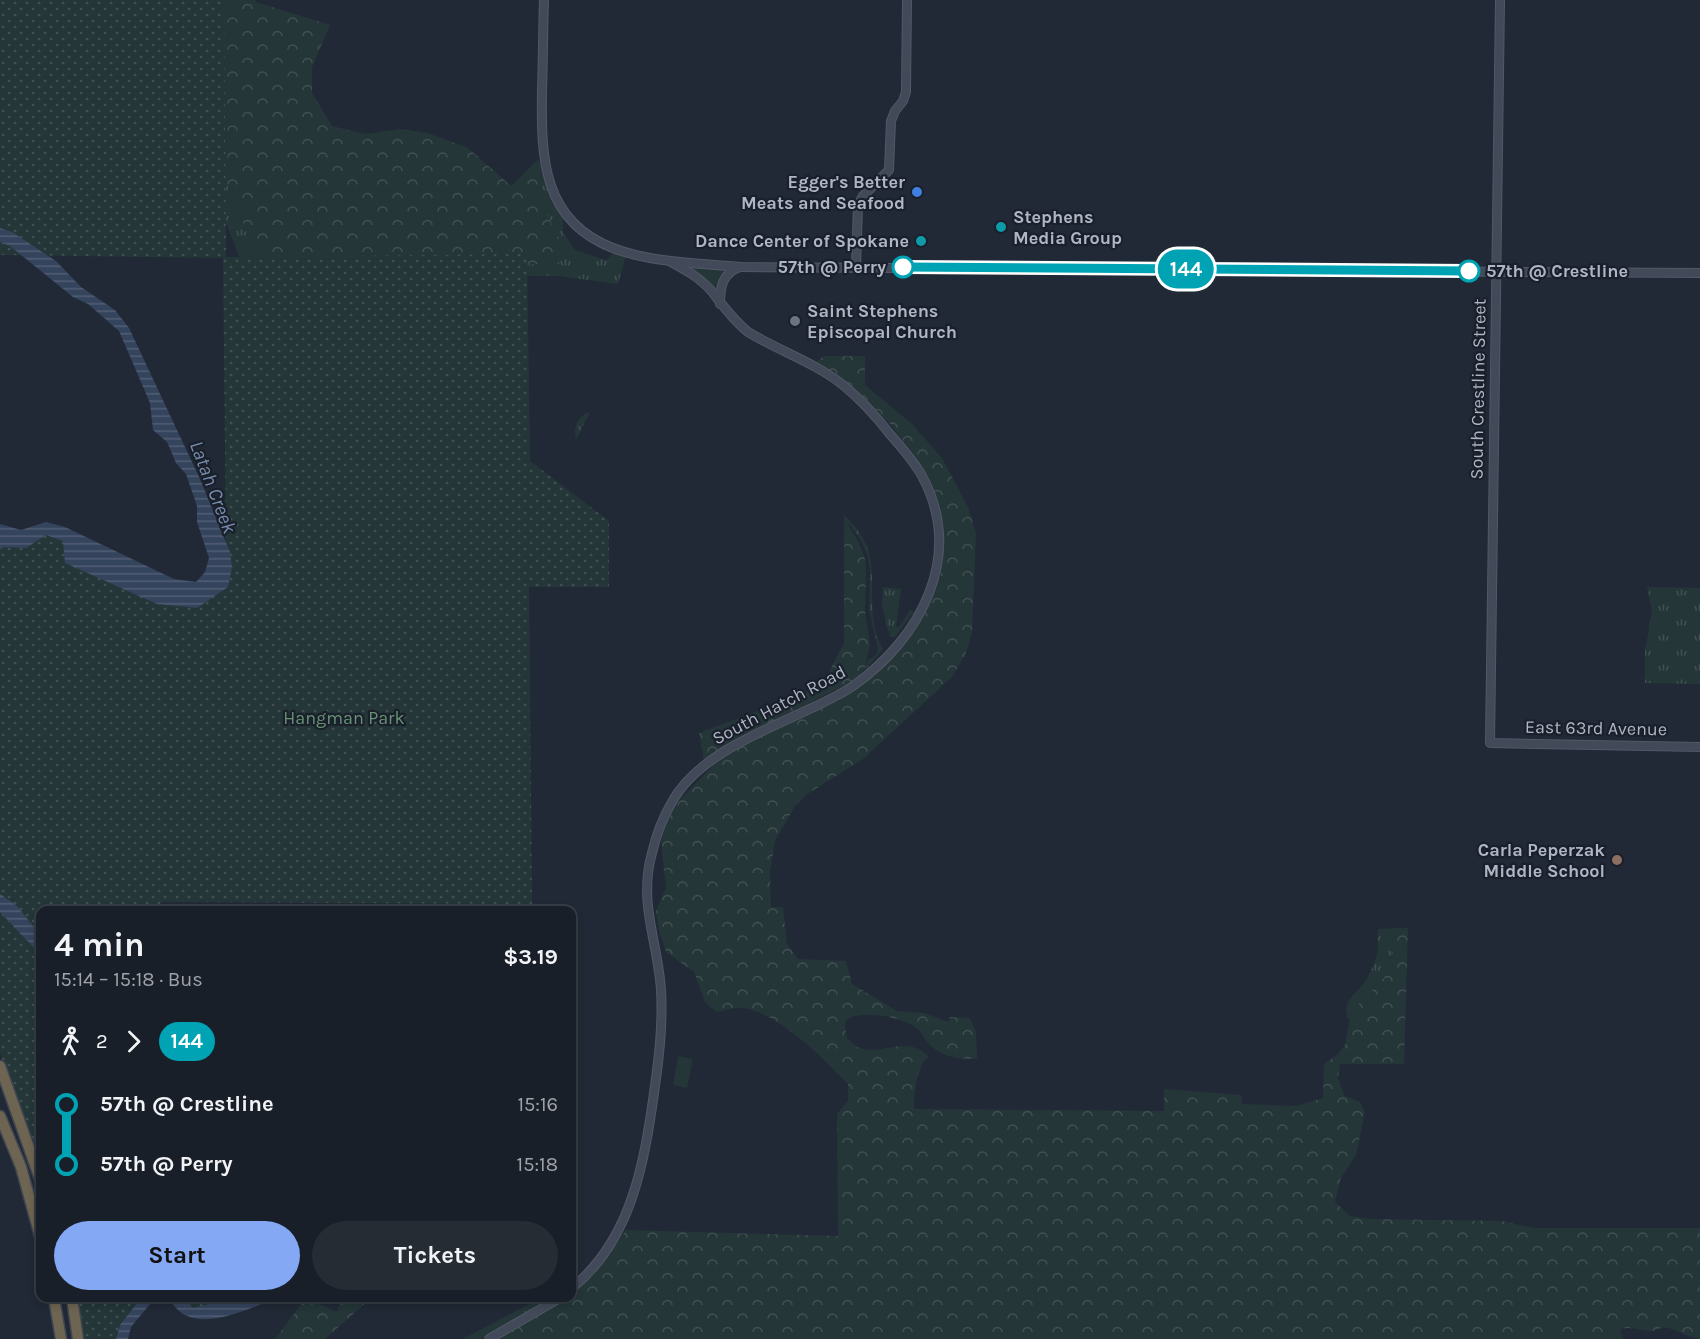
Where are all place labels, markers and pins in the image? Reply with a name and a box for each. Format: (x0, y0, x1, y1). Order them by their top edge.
place label: Egger's Better Meats and Seafood (741, 171, 905, 214)
marker: Egger's Better Meats and Seafood (910, 185, 924, 199)
place label: Stephens Media Group (1013, 206, 1122, 249)
marker: Stephens Media Group (994, 220, 1008, 234)
place label: Dance Center of Spokane (695, 230, 909, 252)
marker: Dance Center of Spokane (914, 234, 928, 248)
place label: 57th @ Perry (777, 256, 886, 278)
marker: 57th @ Perry (892, 256, 914, 278)
marker: 57th @ Crestline (1458, 260, 1480, 282)
place label: 57th @ Crestline (1486, 260, 1628, 282)
place label: Saint Stephens Episcopal Church (807, 300, 957, 343)
marker: Saint Stephens Episcopal Church (788, 314, 802, 328)
place label: Carla Peperzak Middle School (1478, 839, 1605, 882)
marker: Carla Peperzak Middle School (1610, 853, 1624, 867)

